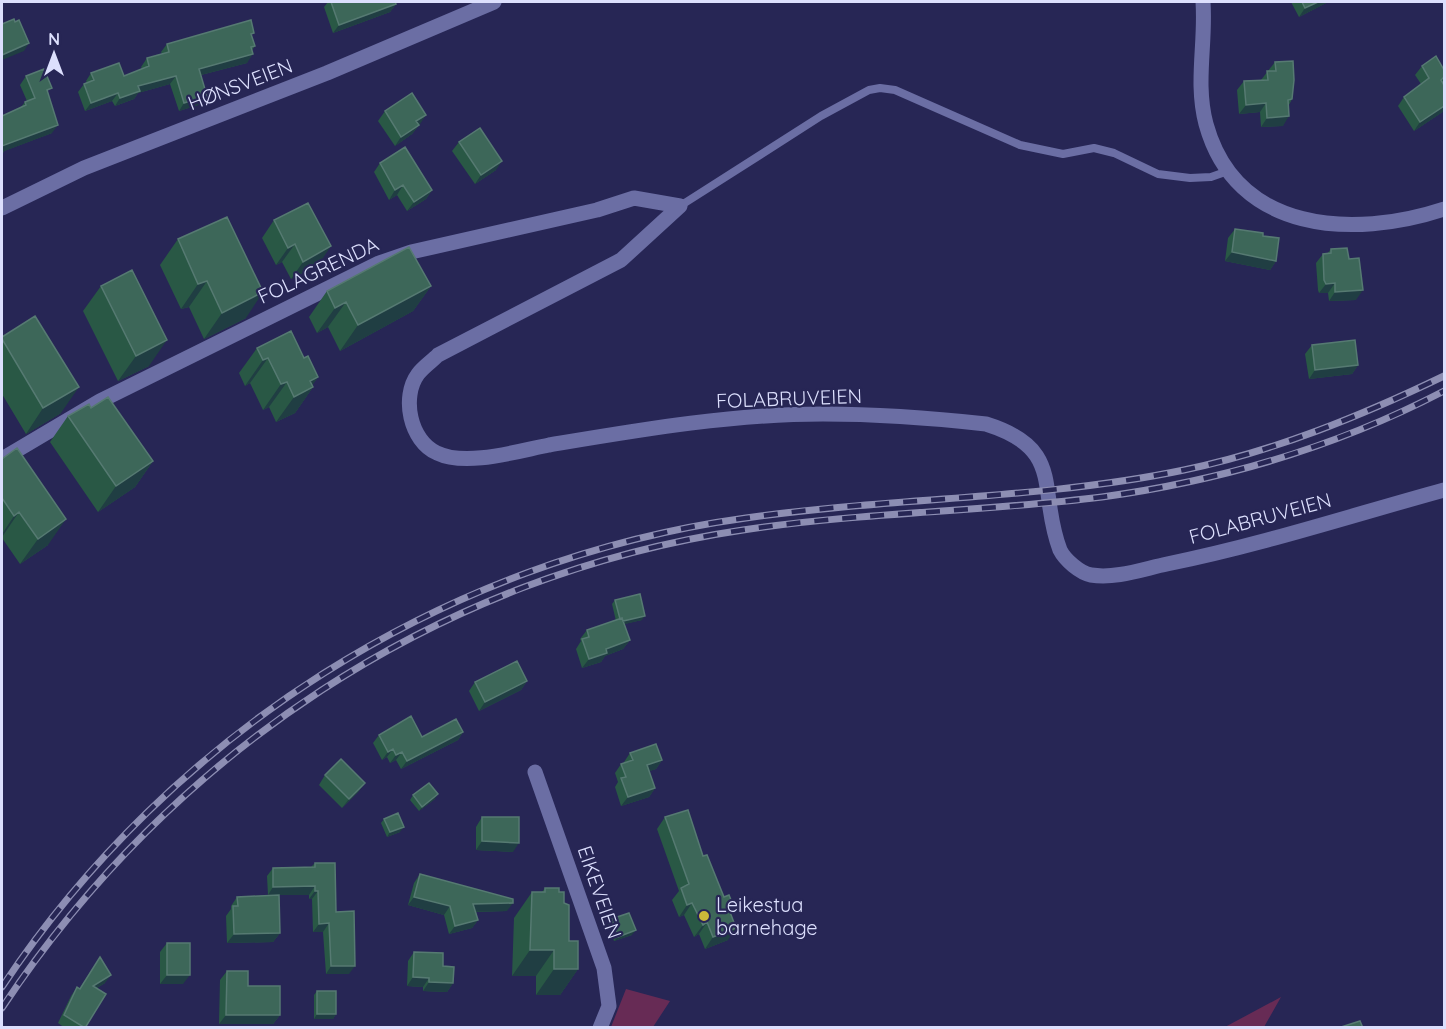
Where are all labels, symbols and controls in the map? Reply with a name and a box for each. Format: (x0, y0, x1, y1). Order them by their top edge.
north arrow (24, 24, 84, 84)
text: N (48, 29, 60, 49)
street label: HØNSVEIEN (184, 53, 296, 115)
street label: FOLAGRENDA (254, 231, 382, 309)
street label: FOLABRUVEIEN (716, 383, 862, 413)
street label: FOLABRUVEIEN (1186, 487, 1334, 549)
street label: EIKEVEIEN (572, 842, 628, 942)
place label: Leikestua barnehage (716, 892, 818, 940)
marker: Leikestua barnehage (697, 909, 711, 923)

